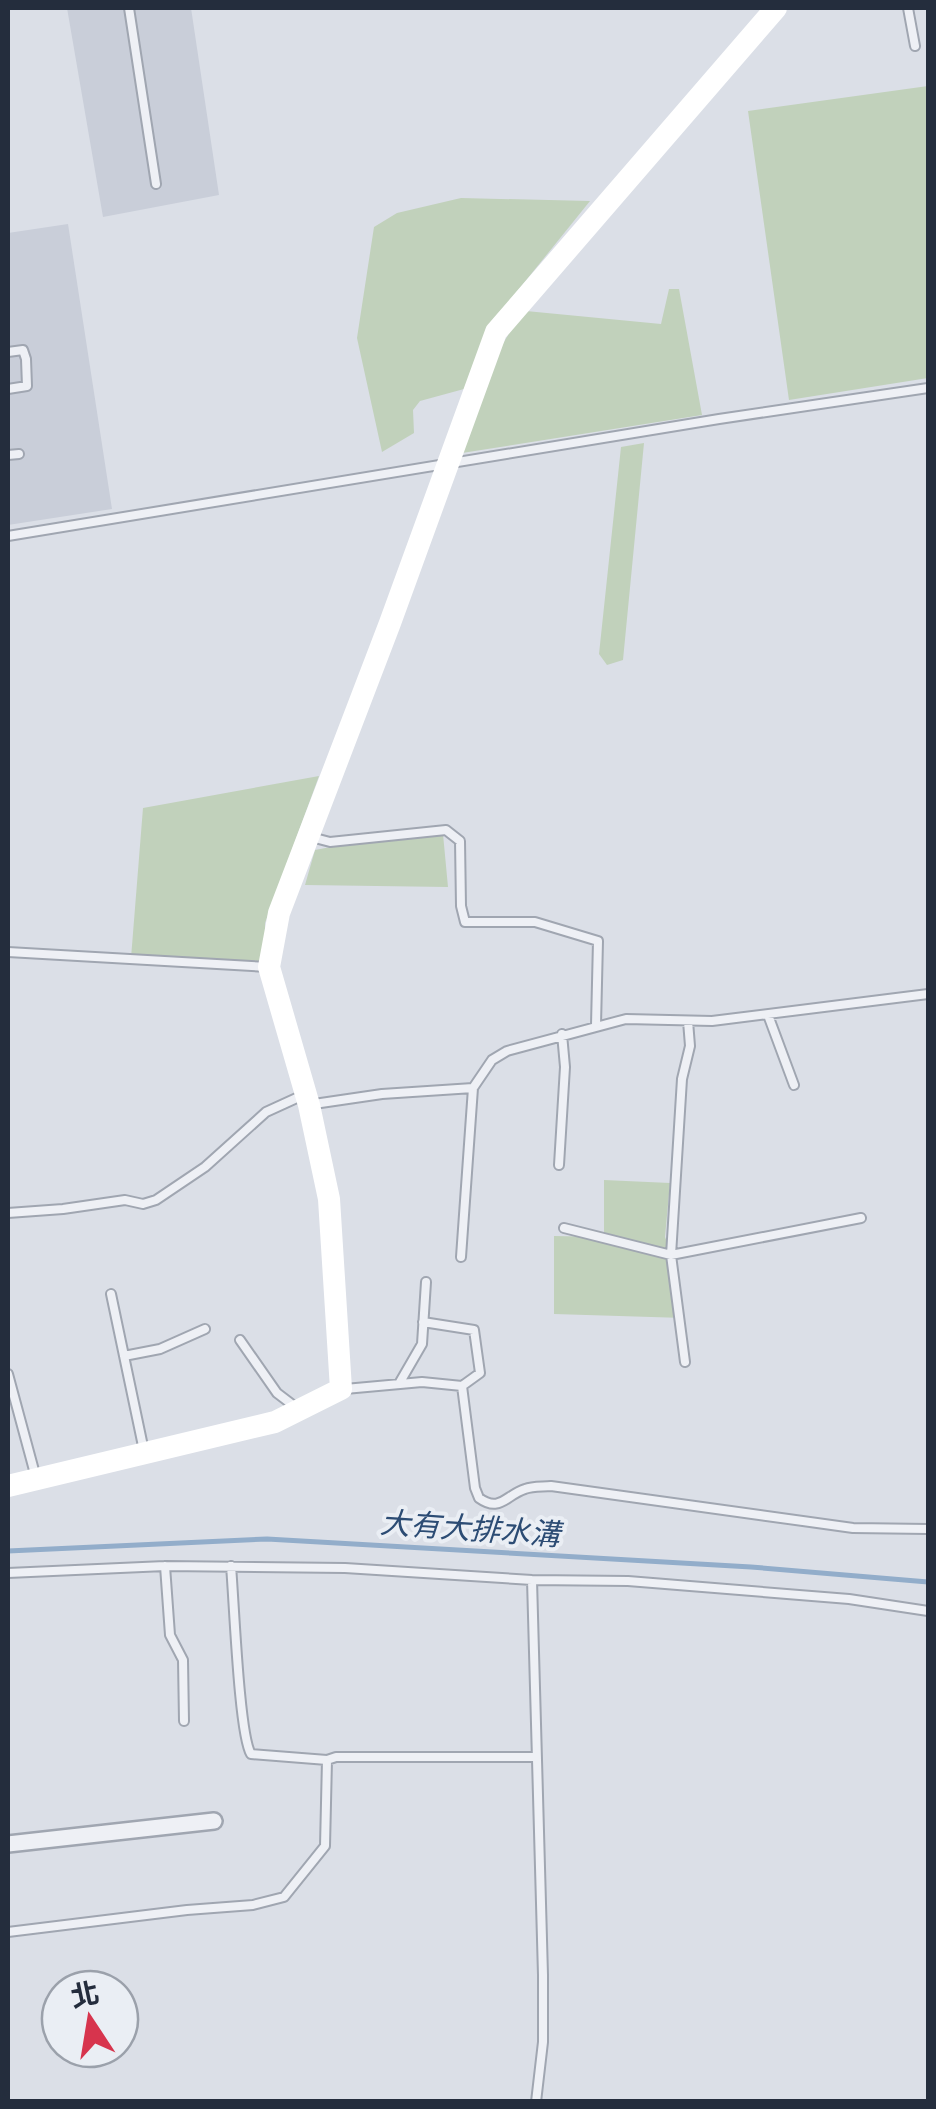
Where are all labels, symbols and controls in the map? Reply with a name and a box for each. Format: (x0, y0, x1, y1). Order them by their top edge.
water label: 大有大排水溝 (379, 1505, 565, 1554)
north arrow (40, 1969, 140, 2069)
text: 北 (68, 1976, 102, 2014)

